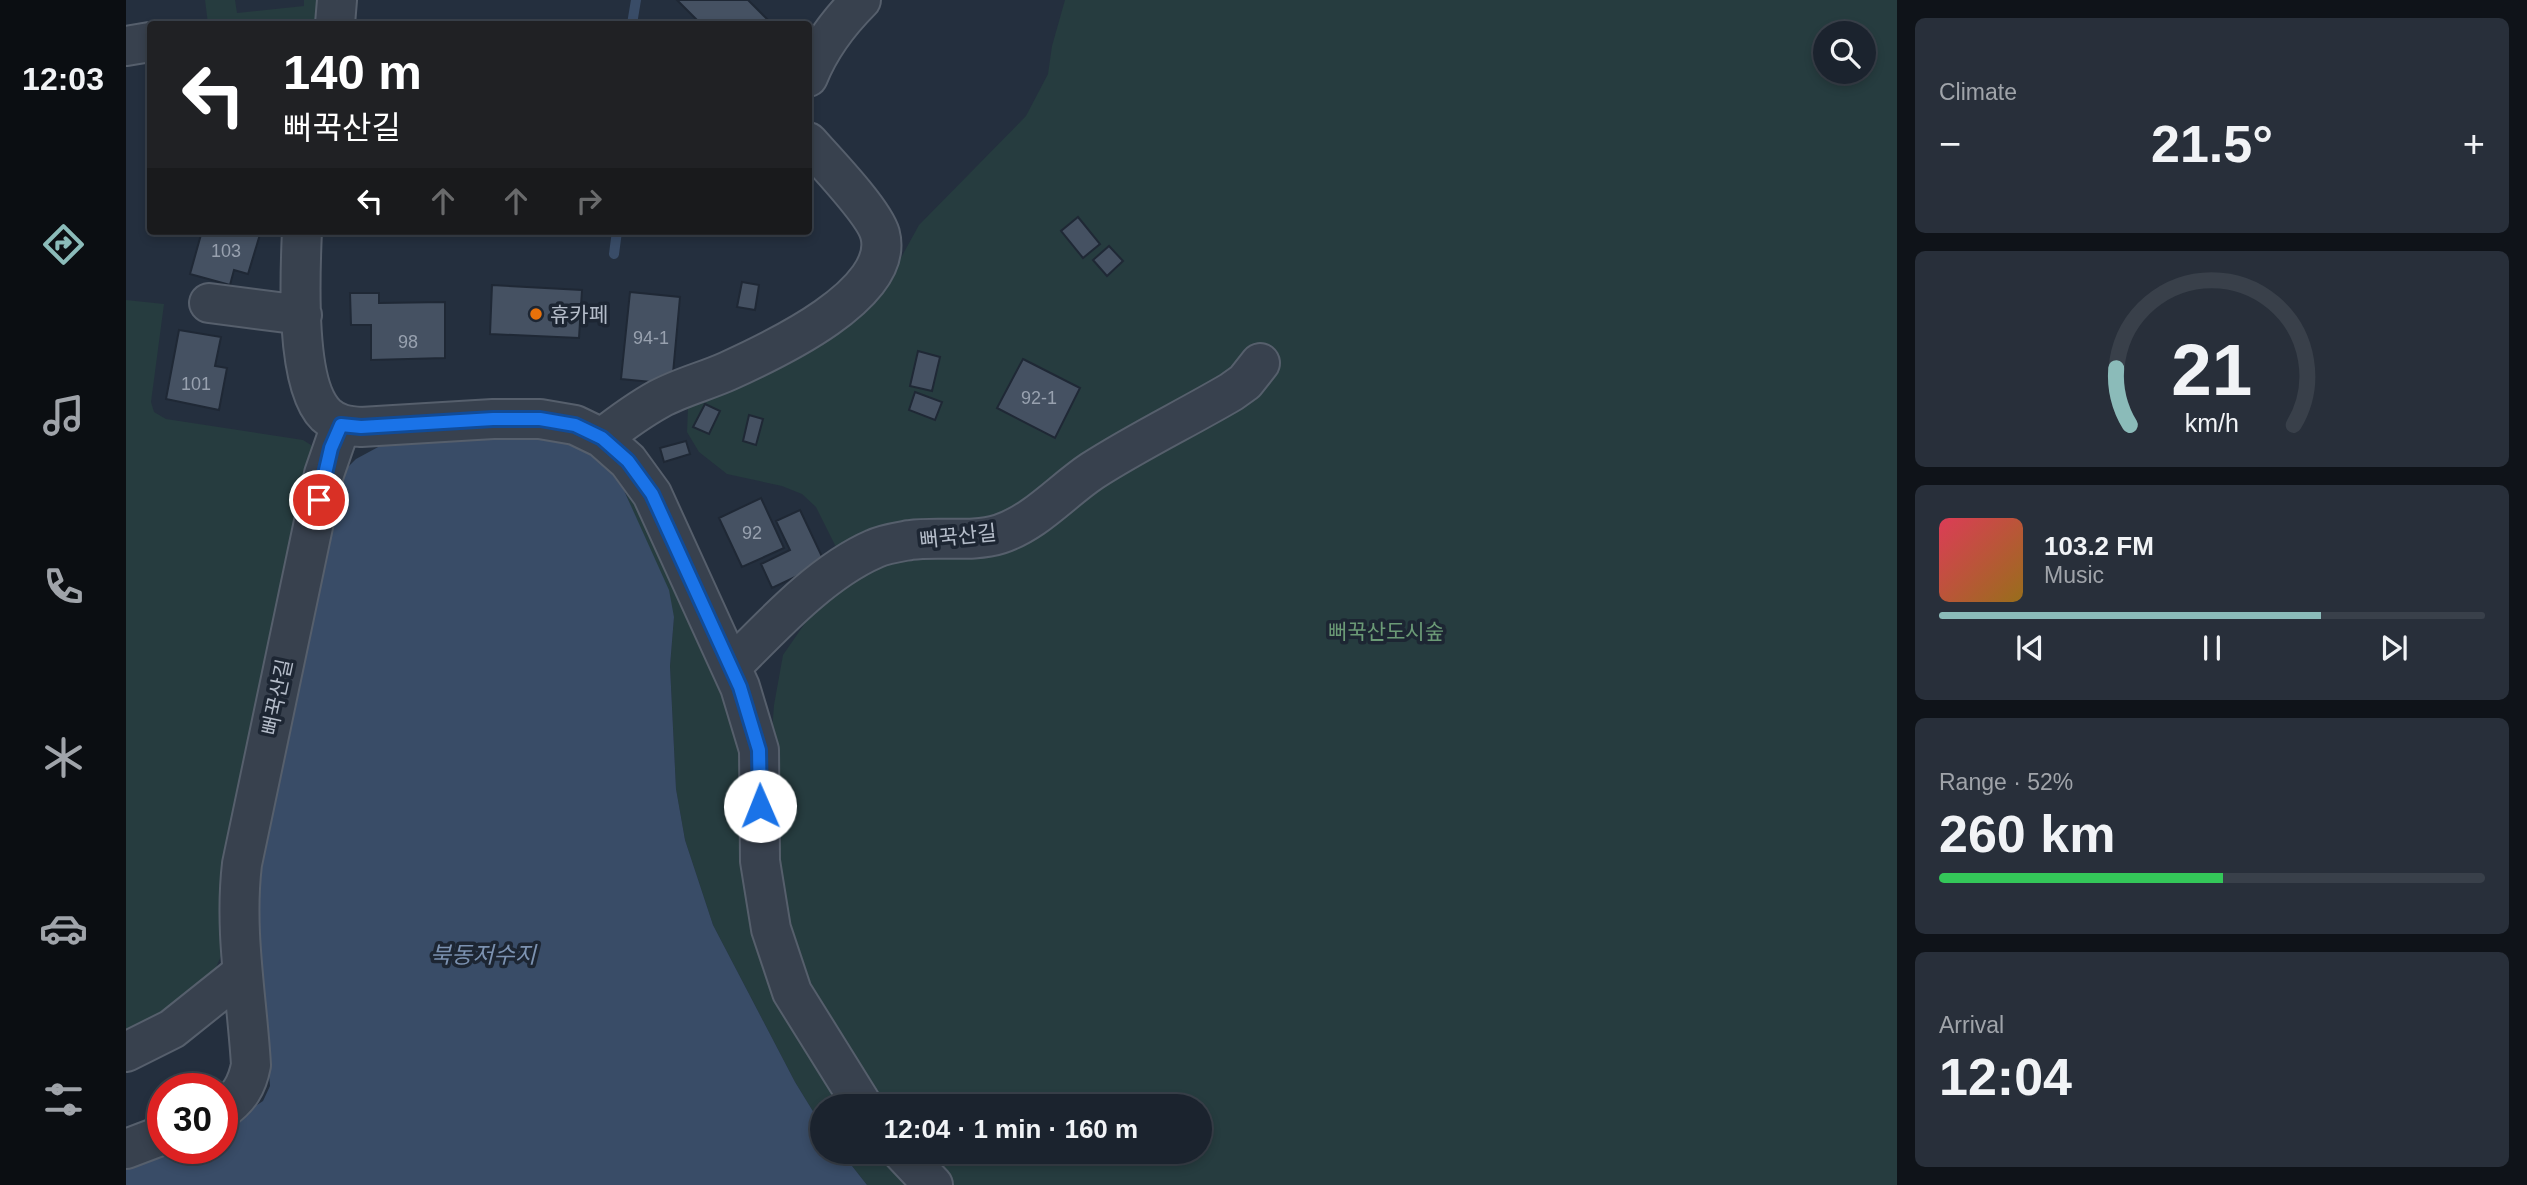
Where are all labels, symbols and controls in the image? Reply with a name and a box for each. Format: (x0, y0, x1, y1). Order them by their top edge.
map controls (1813, 21, 1876, 84)
button: search (1813, 21, 1876, 84)
text: 140 m (283, 45, 422, 99)
icon: left (168, 49, 259, 140)
text: 12:03 (22, 61, 104, 97)
text: Climate (1939, 79, 2017, 105)
text: 뻐꾹산길 (283, 110, 401, 146)
text: 21.5° (2151, 115, 2273, 173)
text: − (1939, 123, 1961, 165)
text: + (2463, 123, 2485, 165)
icon: left (351, 182, 389, 220)
icon: ahead (424, 182, 462, 220)
icon: ahead (497, 182, 535, 220)
icon: right (570, 182, 608, 220)
icon: directions (39, 220, 88, 269)
house number: 103 (211, 241, 241, 261)
place label: 휴카페 (550, 303, 608, 326)
marker: 휴카페 (528, 306, 544, 322)
house number: 94-1 (633, 328, 669, 348)
text: 21 (2172, 330, 2252, 411)
house number: 98 (398, 332, 418, 352)
house number: 101 (181, 374, 211, 394)
house number: 92-1 (1021, 388, 1057, 408)
icon: music (39, 391, 88, 440)
text: km/h (2185, 409, 2239, 437)
pin (289, 470, 349, 530)
icon: arrive (300, 481, 338, 519)
street label: 뻐꾹산길 (918, 521, 998, 551)
house number: 92 (742, 523, 762, 543)
text: 103.2 FM (2044, 531, 2154, 561)
icon: phone (39, 562, 88, 611)
text: Music (2044, 562, 2104, 588)
park label: 뻐꾹산도시숲 (1328, 620, 1444, 643)
icon: previous (2011, 629, 2049, 667)
icon: pause (2193, 629, 2231, 667)
icon: next (2375, 629, 2413, 667)
street label: 뻐꾹산길 (258, 657, 296, 737)
icon: climate (39, 733, 88, 782)
position arrow (723, 769, 797, 843)
text: Range · 52% (1939, 769, 2073, 795)
text: 260 km (1939, 805, 2115, 863)
icon: car (39, 904, 88, 953)
water label: 북동저수지 (430, 942, 538, 968)
text: Arrival (1939, 1012, 2004, 1038)
text: 12:04 (1939, 1048, 2072, 1106)
speed limit sign: 30 (147, 1073, 238, 1164)
icon: filters (39, 1075, 88, 1124)
text: 12:04 · 1 min · 160 m (884, 1114, 1138, 1144)

